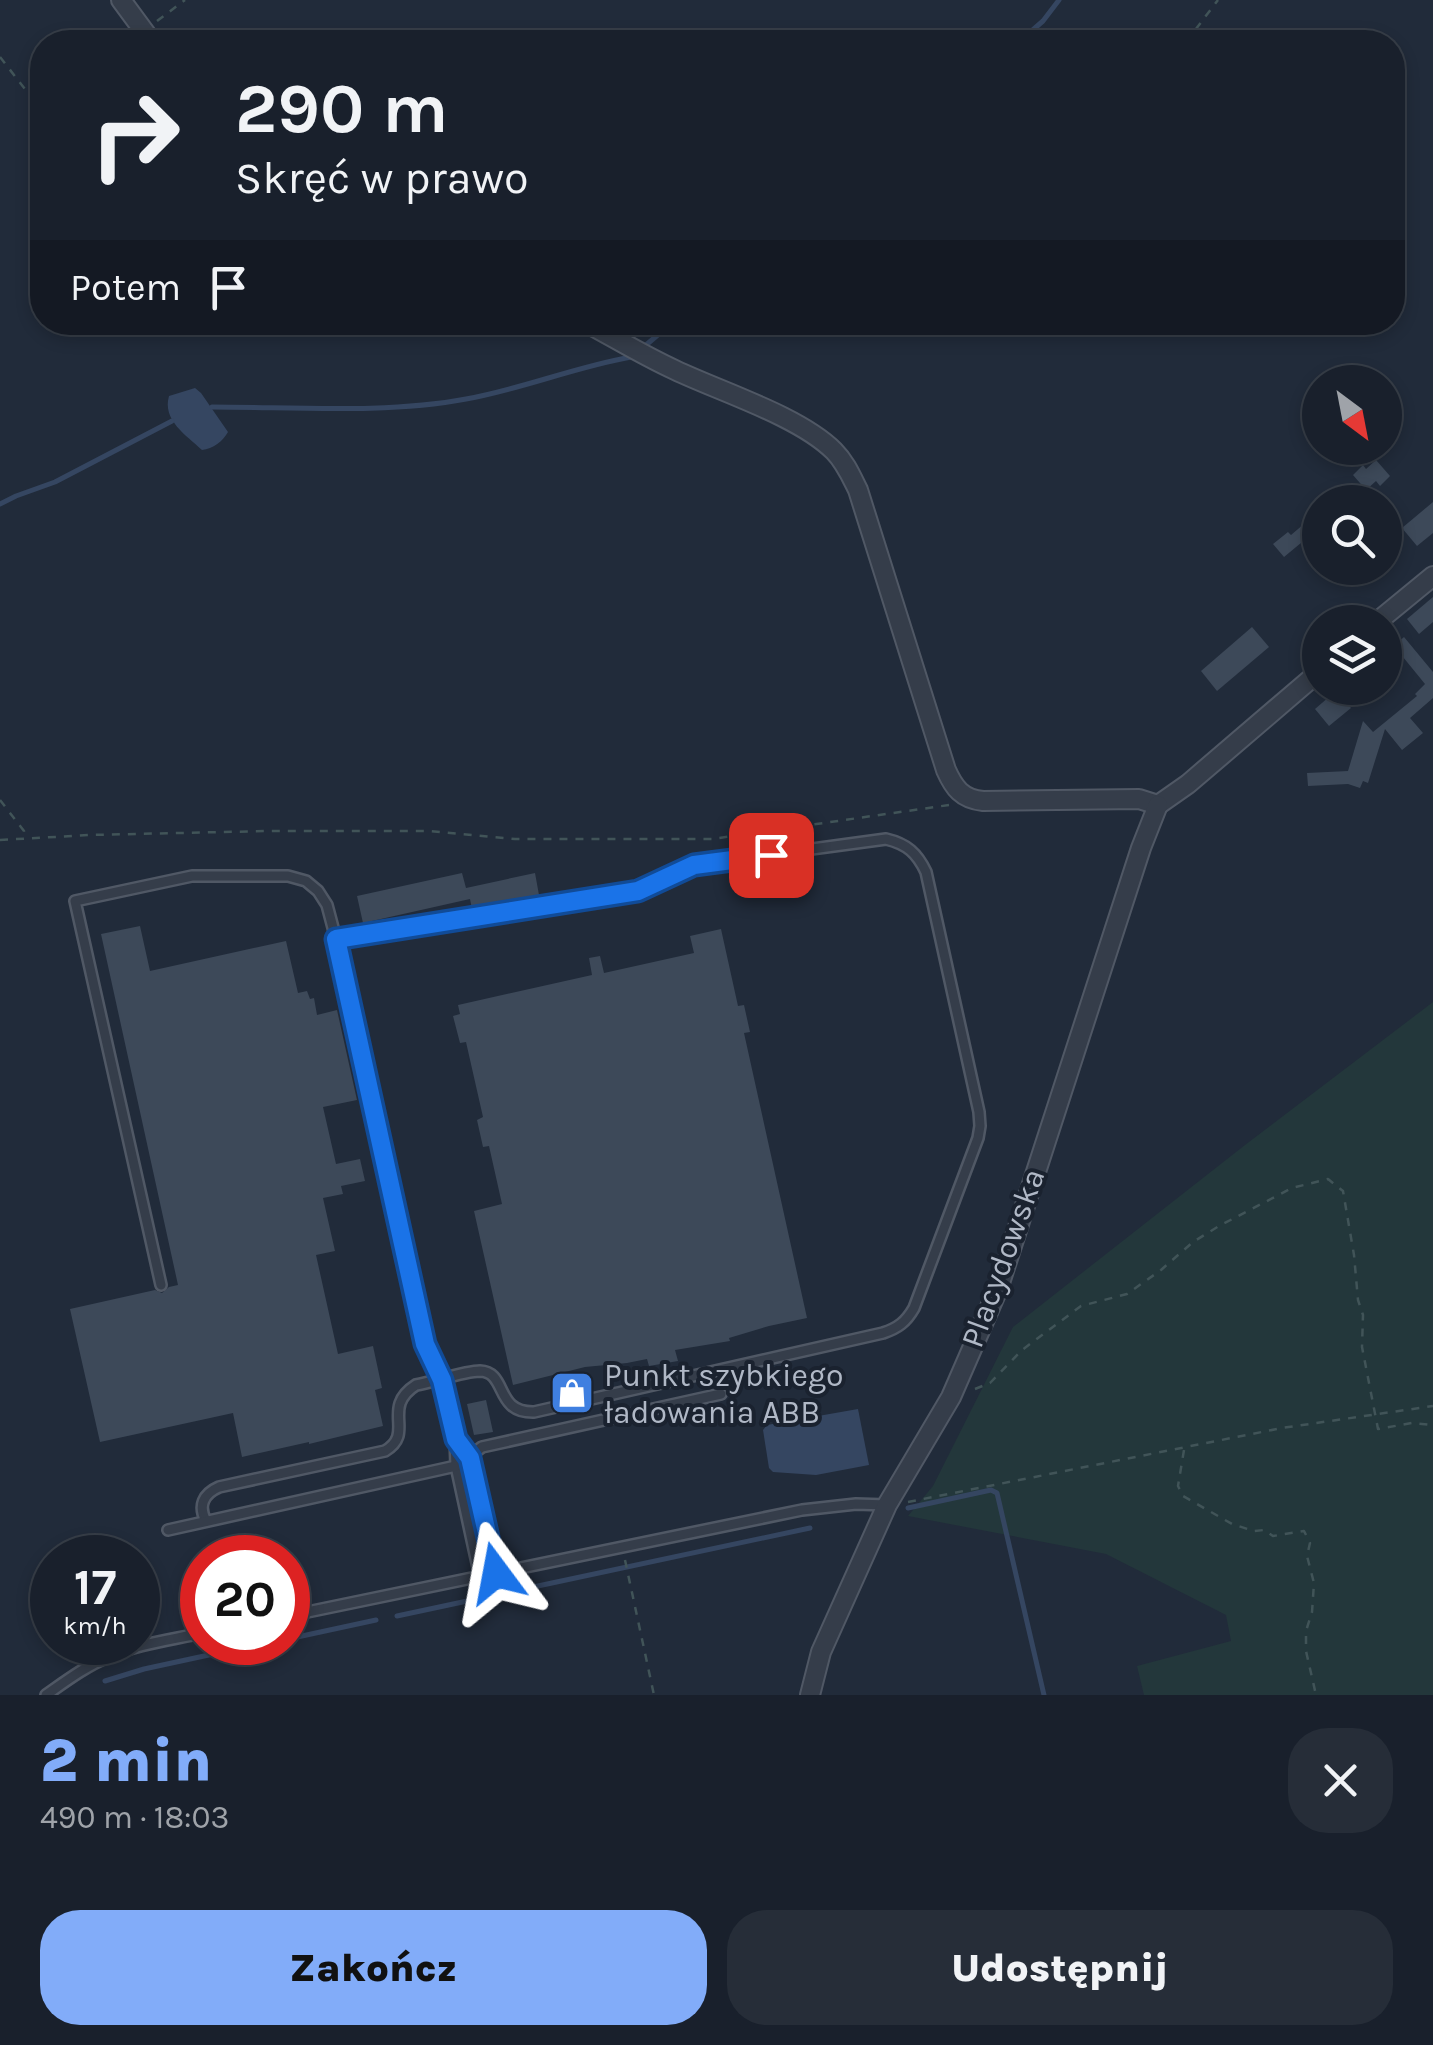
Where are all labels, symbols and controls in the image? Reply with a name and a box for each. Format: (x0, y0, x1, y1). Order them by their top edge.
text: 290 m (235, 68, 448, 150)
icon: right (70, 70, 200, 200)
text: Skręć w prawo (235, 152, 529, 204)
icon: arrive (201, 260, 256, 315)
text: Potem (70, 265, 181, 310)
north arrow (1302, 365, 1402, 465)
map controls (1302, 365, 1402, 705)
button: search (1302, 485, 1402, 585)
button: layers (1302, 605, 1402, 705)
pin (729, 813, 814, 898)
icon: arrive (744, 828, 799, 883)
street label: Placydowska (954, 1163, 1052, 1353)
place label: Punkt szybkiego ładowania ABB (604, 1357, 843, 1431)
shop icon: Punkt szybkiego ładowania ABB (549, 1370, 595, 1416)
position arrow (444, 1521, 548, 1625)
speed limit sign: 20 (180, 1535, 310, 1665)
text: 17 (74, 1558, 116, 1617)
text: km/h (63, 1611, 127, 1640)
text: 2 min (40, 1726, 212, 1796)
button: close (1288, 1728, 1393, 1833)
text: 490 m · 18:03 (40, 1799, 229, 1836)
button: Zakończ (40, 1910, 707, 2025)
button: Udostępnij (727, 1910, 1393, 2025)

